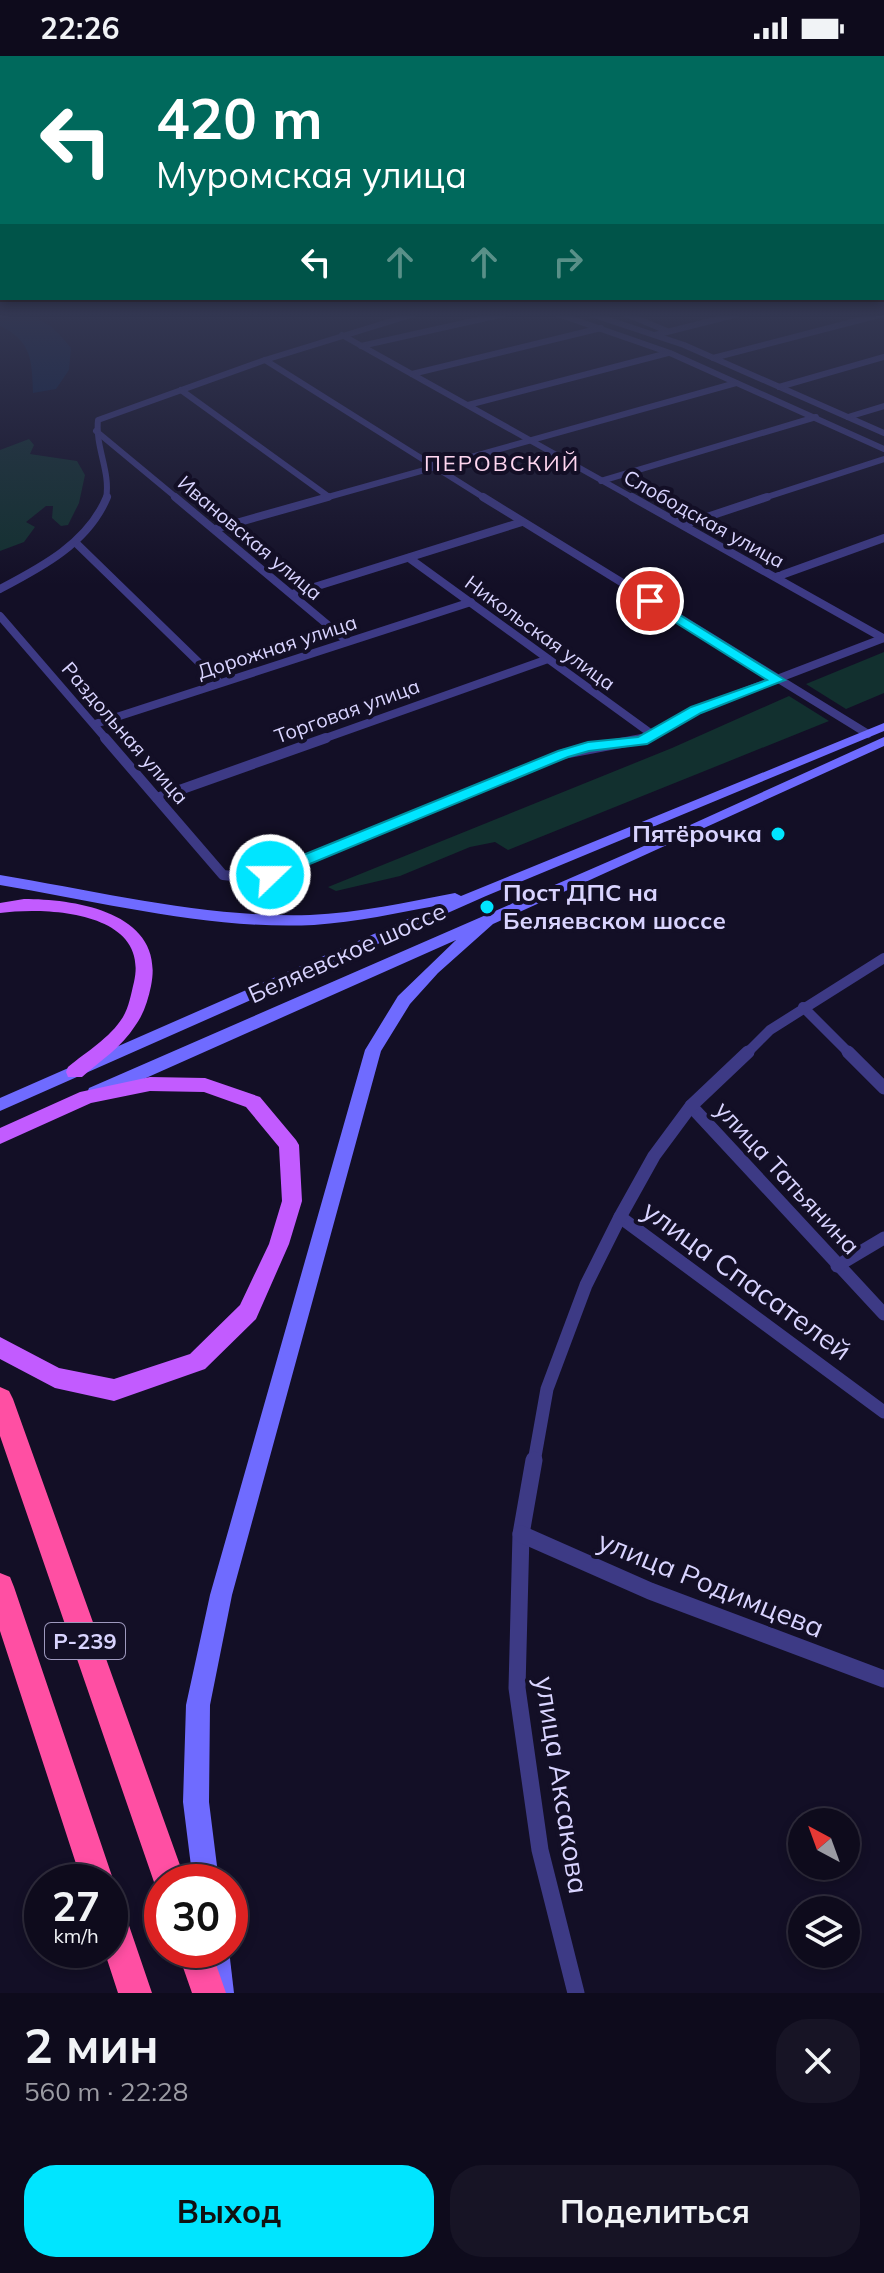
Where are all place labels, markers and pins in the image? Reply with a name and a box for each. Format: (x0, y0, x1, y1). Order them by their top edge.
pin (616, 567, 684, 635)
place label: Пятёрочка (632, 818, 762, 848)
marker: Пятёрочка (769, 825, 787, 843)
place label: Пост ДПС на Беляевском шоссе (503, 877, 726, 935)
marker: Пост ДПС на Беляевском шоссе (478, 898, 496, 916)

